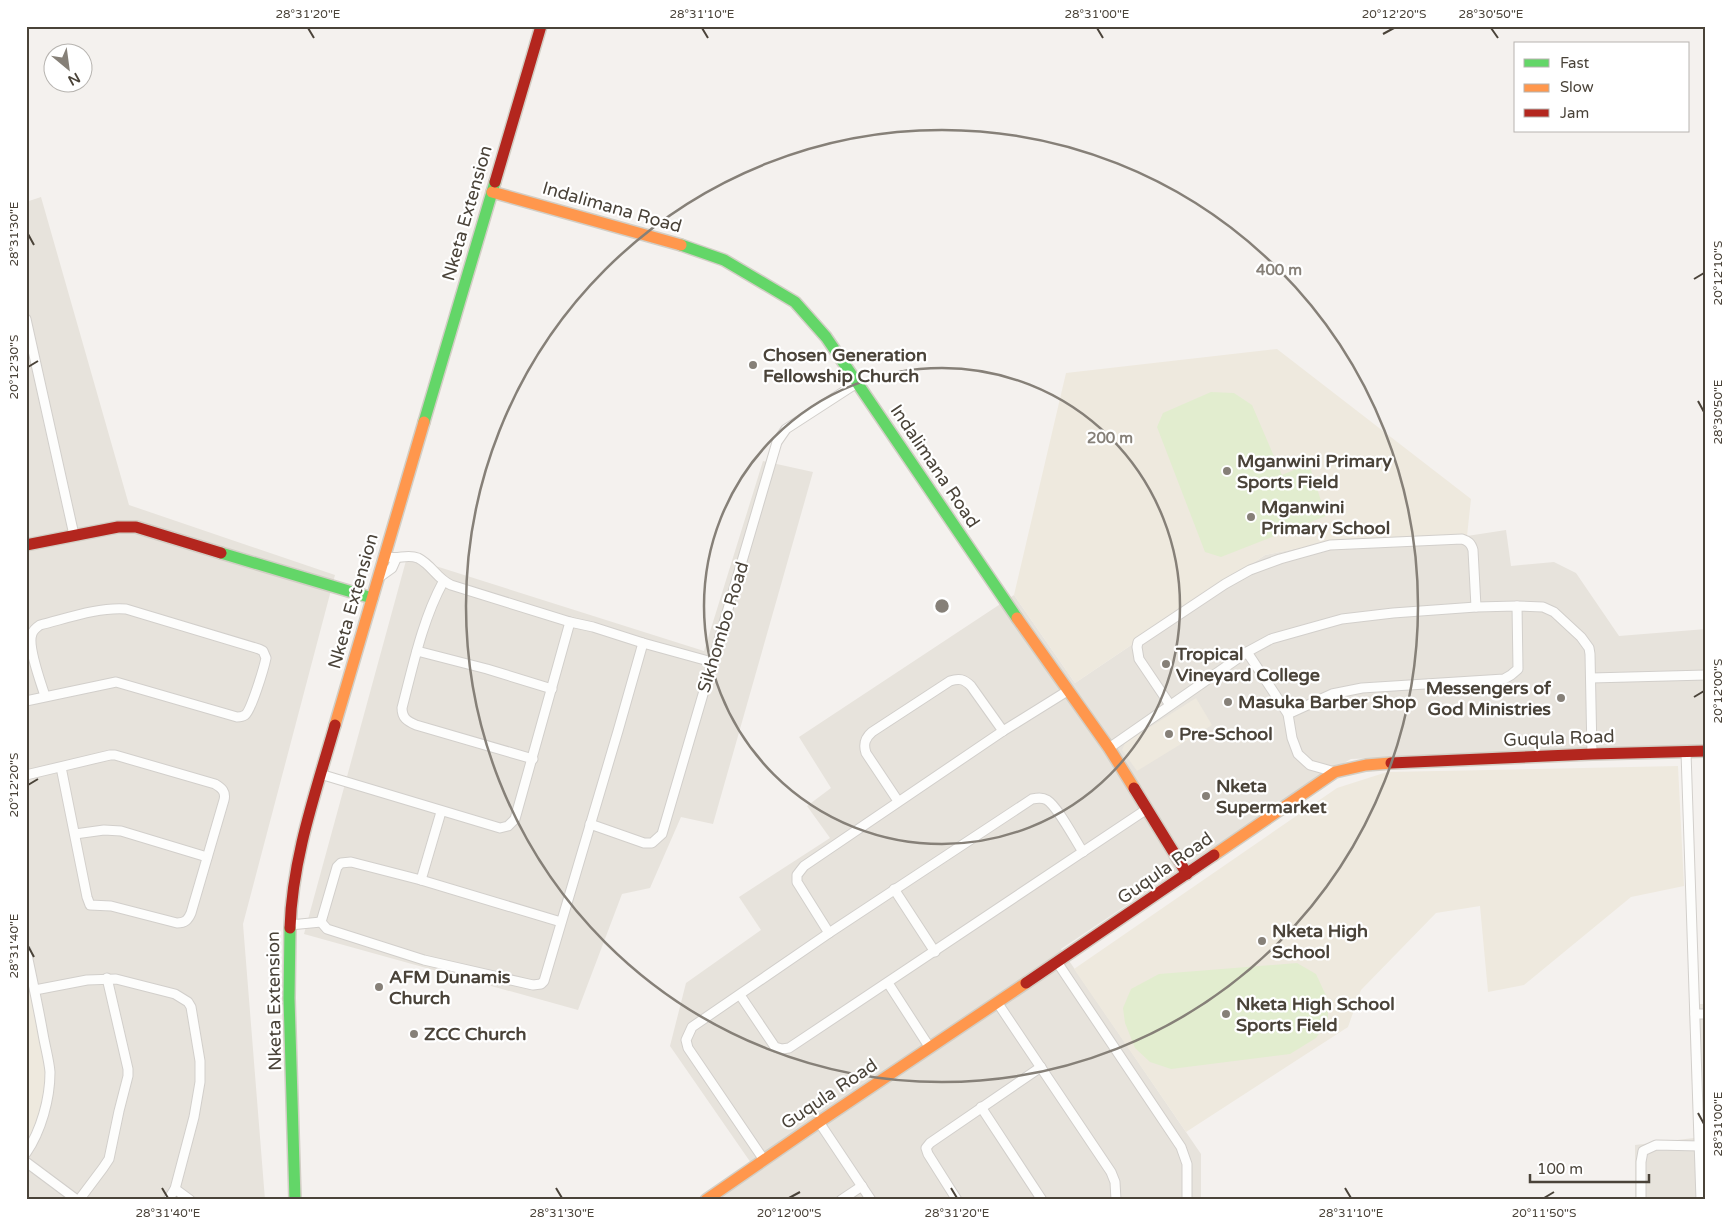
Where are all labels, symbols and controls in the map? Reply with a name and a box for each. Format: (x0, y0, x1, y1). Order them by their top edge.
text: 28°31'20"E (275, 7, 341, 21)
text: 28°31'10"E (669, 7, 735, 21)
text: 28°31'00"E (1064, 7, 1130, 21)
text: 20°12'20"S (1362, 7, 1426, 21)
text: 28°30'50"E (1458, 7, 1524, 21)
north arrow (42, 42, 92, 92)
legend (1514, 42, 1690, 132)
text: Fast (1560, 54, 1590, 72)
text: N (65, 69, 83, 89)
text: Slow (1560, 78, 1594, 96)
text: Jam (1560, 104, 1589, 122)
street label: Nketa Extension (437, 143, 497, 283)
street label: Indalimana Road (540, 177, 684, 237)
text: 28°31'30"E (7, 201, 21, 267)
text: 20°12'10"S (1711, 241, 1725, 305)
text: 400 m (1256, 261, 1302, 279)
text: 20°12'30"S (7, 335, 21, 399)
place label: Chosen Generation Fellowship Church (763, 344, 927, 387)
marker: Chosen Generation Fellowship Church (747, 359, 759, 371)
text: 28°30'50"E (1711, 379, 1725, 445)
street label: Indalimana Road (886, 400, 984, 532)
text: 200 m (1087, 429, 1133, 447)
place label: Mganwini Primary Sports Field (1237, 450, 1392, 493)
marker: Mganwini Primary Sports Field (1221, 465, 1233, 477)
place label: Mganwini Primary School (1261, 496, 1390, 539)
marker: Mganwini Primary School (1245, 511, 1257, 523)
street label: Nketa Extension (323, 531, 383, 671)
street label: Sikhombo Road (693, 559, 753, 695)
centre of rings (933, 597, 951, 615)
place label: Tropical Vineyard College (1175, 643, 1320, 686)
marker: Tropical Vineyard College (1160, 658, 1172, 670)
text: 20°12'00"S (1711, 659, 1725, 723)
place label: Messengers of God Ministries (1426, 677, 1552, 720)
place label: Masuka Barber Shop (1238, 691, 1416, 713)
marker: Messengers of God Ministries (1555, 692, 1567, 704)
marker: Masuka Barber Shop (1222, 696, 1234, 708)
place label: Pre-School (1179, 723, 1273, 745)
street label: Guqula Road (1503, 725, 1615, 751)
marker: Pre-School (1163, 728, 1175, 740)
text: 20°12'20"S (7, 753, 21, 817)
place label: Nketa Supermarket (1216, 775, 1327, 818)
marker: Nketa Supermarket (1200, 790, 1212, 802)
street label: Guqula Road (1113, 827, 1217, 909)
text: 28°31'40"E (7, 913, 21, 979)
place label: Nketa High School (1272, 920, 1368, 963)
street label: Nketa Extension (262, 931, 286, 1071)
marker: Nketa High School (1256, 935, 1268, 947)
place label: AFM Dunamis Church (389, 966, 511, 1009)
marker: AFM Dunamis Church (373, 981, 385, 993)
place label: Nketa High School Sports Field (1236, 993, 1395, 1036)
marker: Nketa High School Sports Field (1220, 1008, 1232, 1020)
place label: ZCC Church (424, 1023, 526, 1045)
marker: ZCC Church (408, 1028, 420, 1040)
street label: Guqula Road (777, 1054, 881, 1134)
text: 28°31'00"E (1711, 1091, 1725, 1157)
scale bar (1530, 1151, 1648, 1183)
text: 100 m (1537, 1160, 1583, 1178)
text: 28°31'40"E (135, 1206, 201, 1220)
text: 28°31'30"E (529, 1206, 595, 1220)
text: 20°12'00"S (757, 1206, 821, 1220)
text: 28°31'20"E (924, 1206, 990, 1220)
text: 28°31'10"E (1318, 1206, 1384, 1220)
text: 20°11'50"S (1512, 1206, 1576, 1220)

